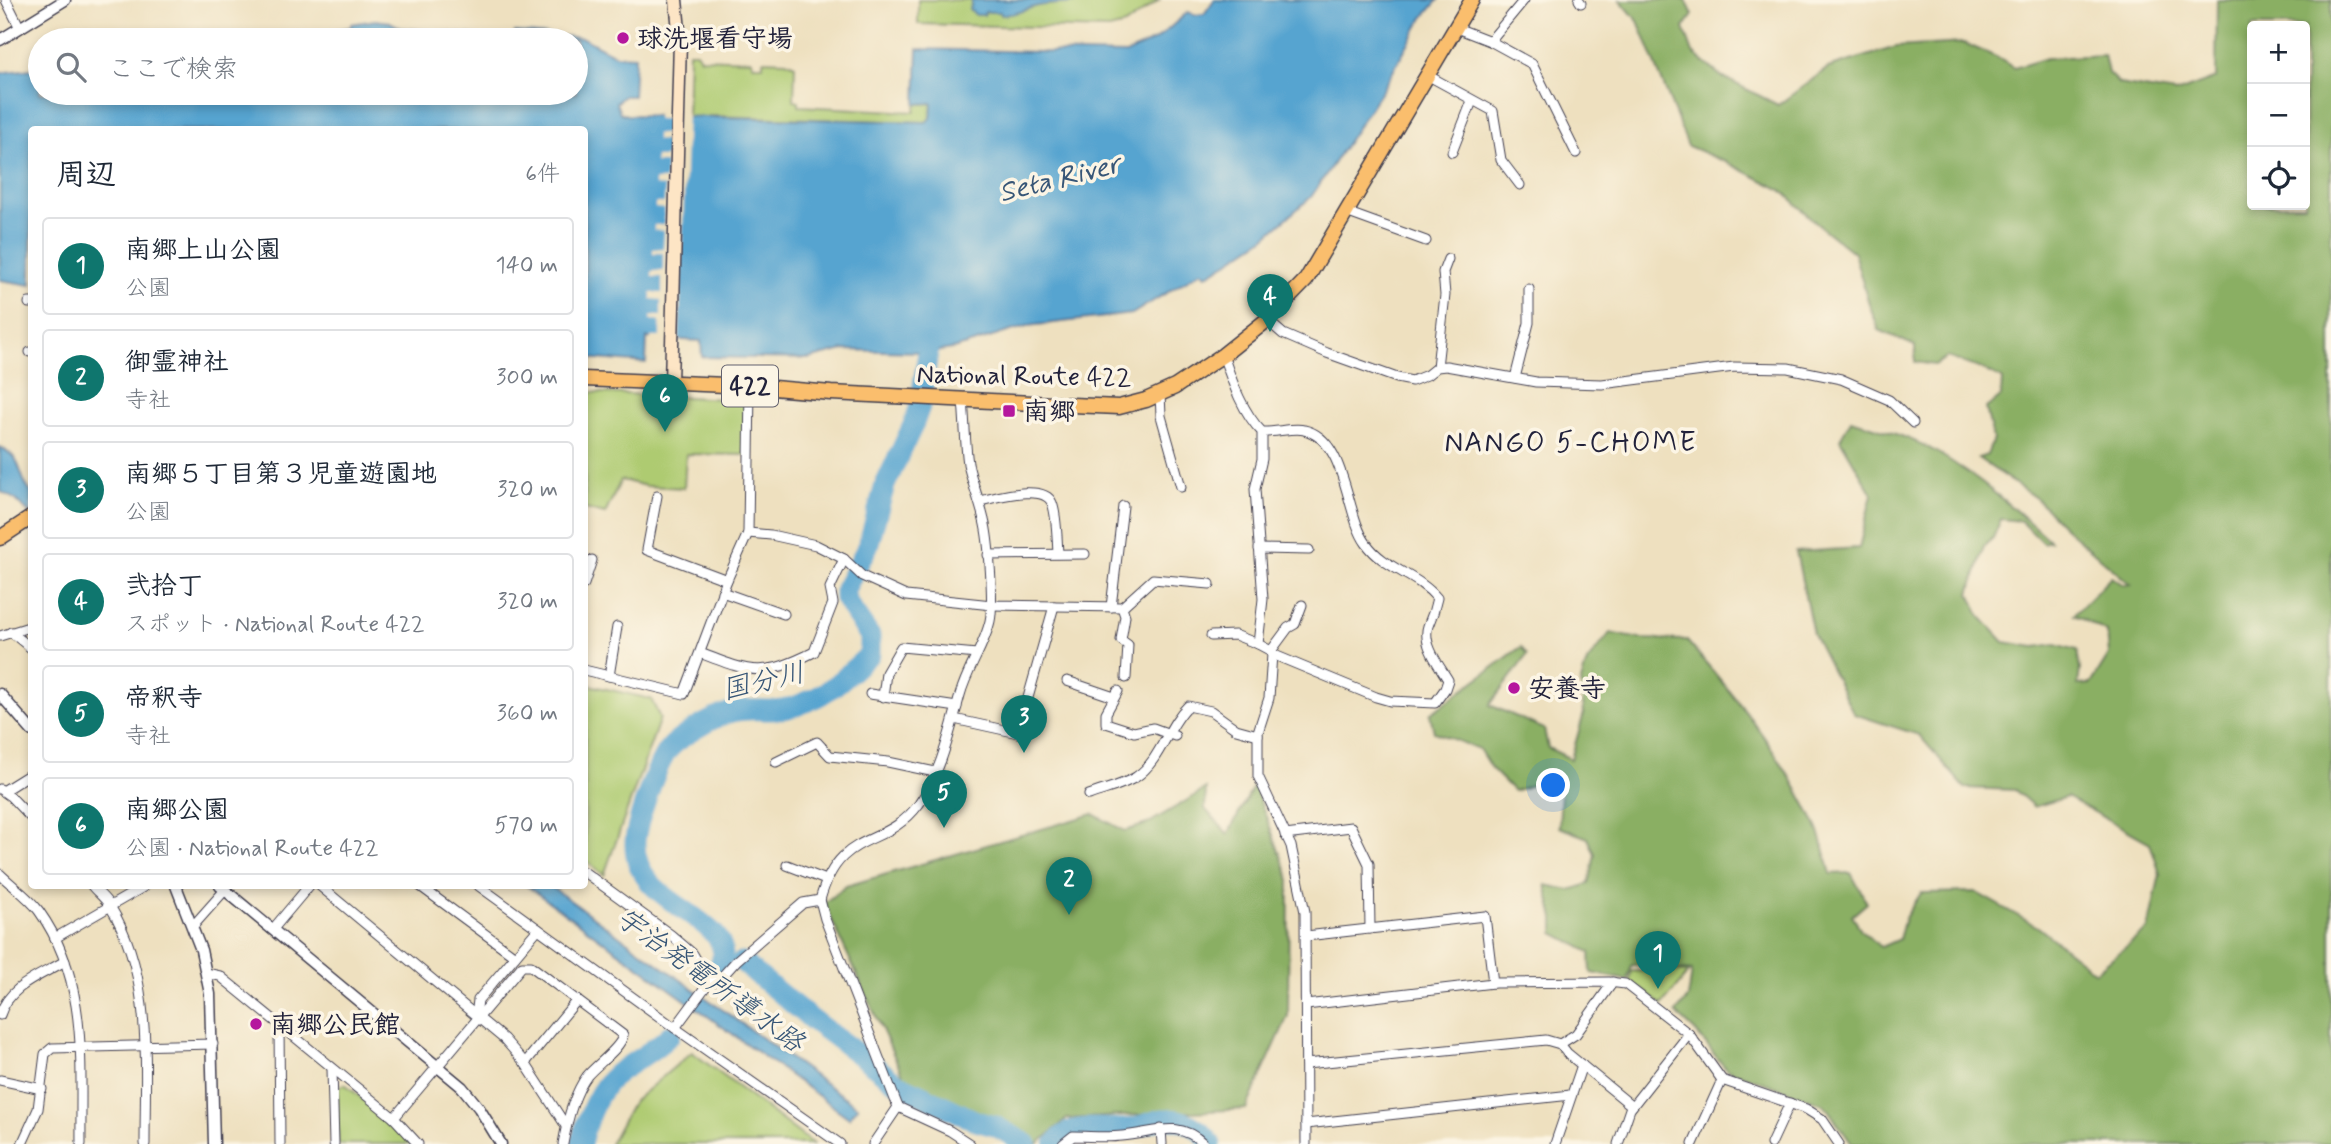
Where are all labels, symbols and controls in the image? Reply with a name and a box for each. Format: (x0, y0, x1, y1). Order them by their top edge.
map controls (2247, 21, 2310, 210)
button: + (2247, 21, 2310, 84)
place label: 球洗堰看守場 (637, 23, 793, 57)
search box (28, 28, 588, 105)
marker: 球洗堰看守場 (615, 30, 631, 46)
icon: search (52, 48, 90, 86)
text: ここで検索 (108, 53, 238, 87)
button: − (2247, 84, 2310, 147)
water label: Seta River (995, 146, 1127, 212)
button: locate (2247, 147, 2310, 210)
text: 周辺 (56, 156, 116, 195)
text: 6件 (525, 160, 560, 190)
text: 南郷上山公園 (125, 234, 281, 268)
text: 1 (76, 251, 86, 281)
text: 140 m (495, 251, 558, 281)
text: 公園 (125, 274, 171, 304)
pin: 4 (1247, 274, 1293, 332)
text: 御霊神社 (125, 346, 229, 380)
street label: National Route 422 (916, 358, 1132, 396)
text: 2 (75, 363, 87, 393)
text: 300 m (496, 363, 558, 393)
road number: 422 (722, 366, 778, 407)
pin: 6 (642, 374, 688, 432)
text: 寺社 (125, 386, 171, 416)
place label: 南郷 (1023, 396, 1075, 430)
marker: 南郷 (1001, 403, 1017, 419)
district label: NANGO 5-CHOME (1444, 425, 1698, 462)
text: 南郷５丁目第３児童遊園地 (125, 458, 437, 492)
text: 3 (76, 475, 86, 505)
text: 320 m (497, 475, 558, 505)
text: 公園 (125, 498, 171, 528)
text: 弐拾丁 (125, 570, 203, 604)
text: 4 (74, 587, 88, 617)
text: 320 m (497, 587, 558, 617)
text: スポット · National Route 422 (125, 610, 425, 640)
water label: 国分川 (718, 655, 809, 710)
place label: 安養寺 (1528, 673, 1606, 707)
marker: 安養寺 (1506, 680, 1522, 696)
text: 帝釈寺 (125, 682, 203, 716)
pin: 3 (1001, 695, 1047, 753)
text: 5 (74, 699, 88, 729)
text: 360 m (497, 699, 558, 729)
text: 寺社 (125, 722, 171, 752)
your location (1536, 768, 1570, 802)
pin: 5 (921, 770, 967, 828)
text: 南郷公園 (125, 794, 229, 828)
text: 6 (75, 811, 87, 841)
text: 570 m (494, 811, 558, 841)
text: 公園 · National Route 422 (125, 834, 379, 864)
pin: 2 (1046, 857, 1092, 915)
water label: 宇治発電所導水路 (608, 900, 813, 1063)
pin: 1 (1635, 931, 1681, 989)
place label: 南郷公民館 (270, 1009, 400, 1043)
marker: 南郷公民館 (248, 1016, 264, 1032)

